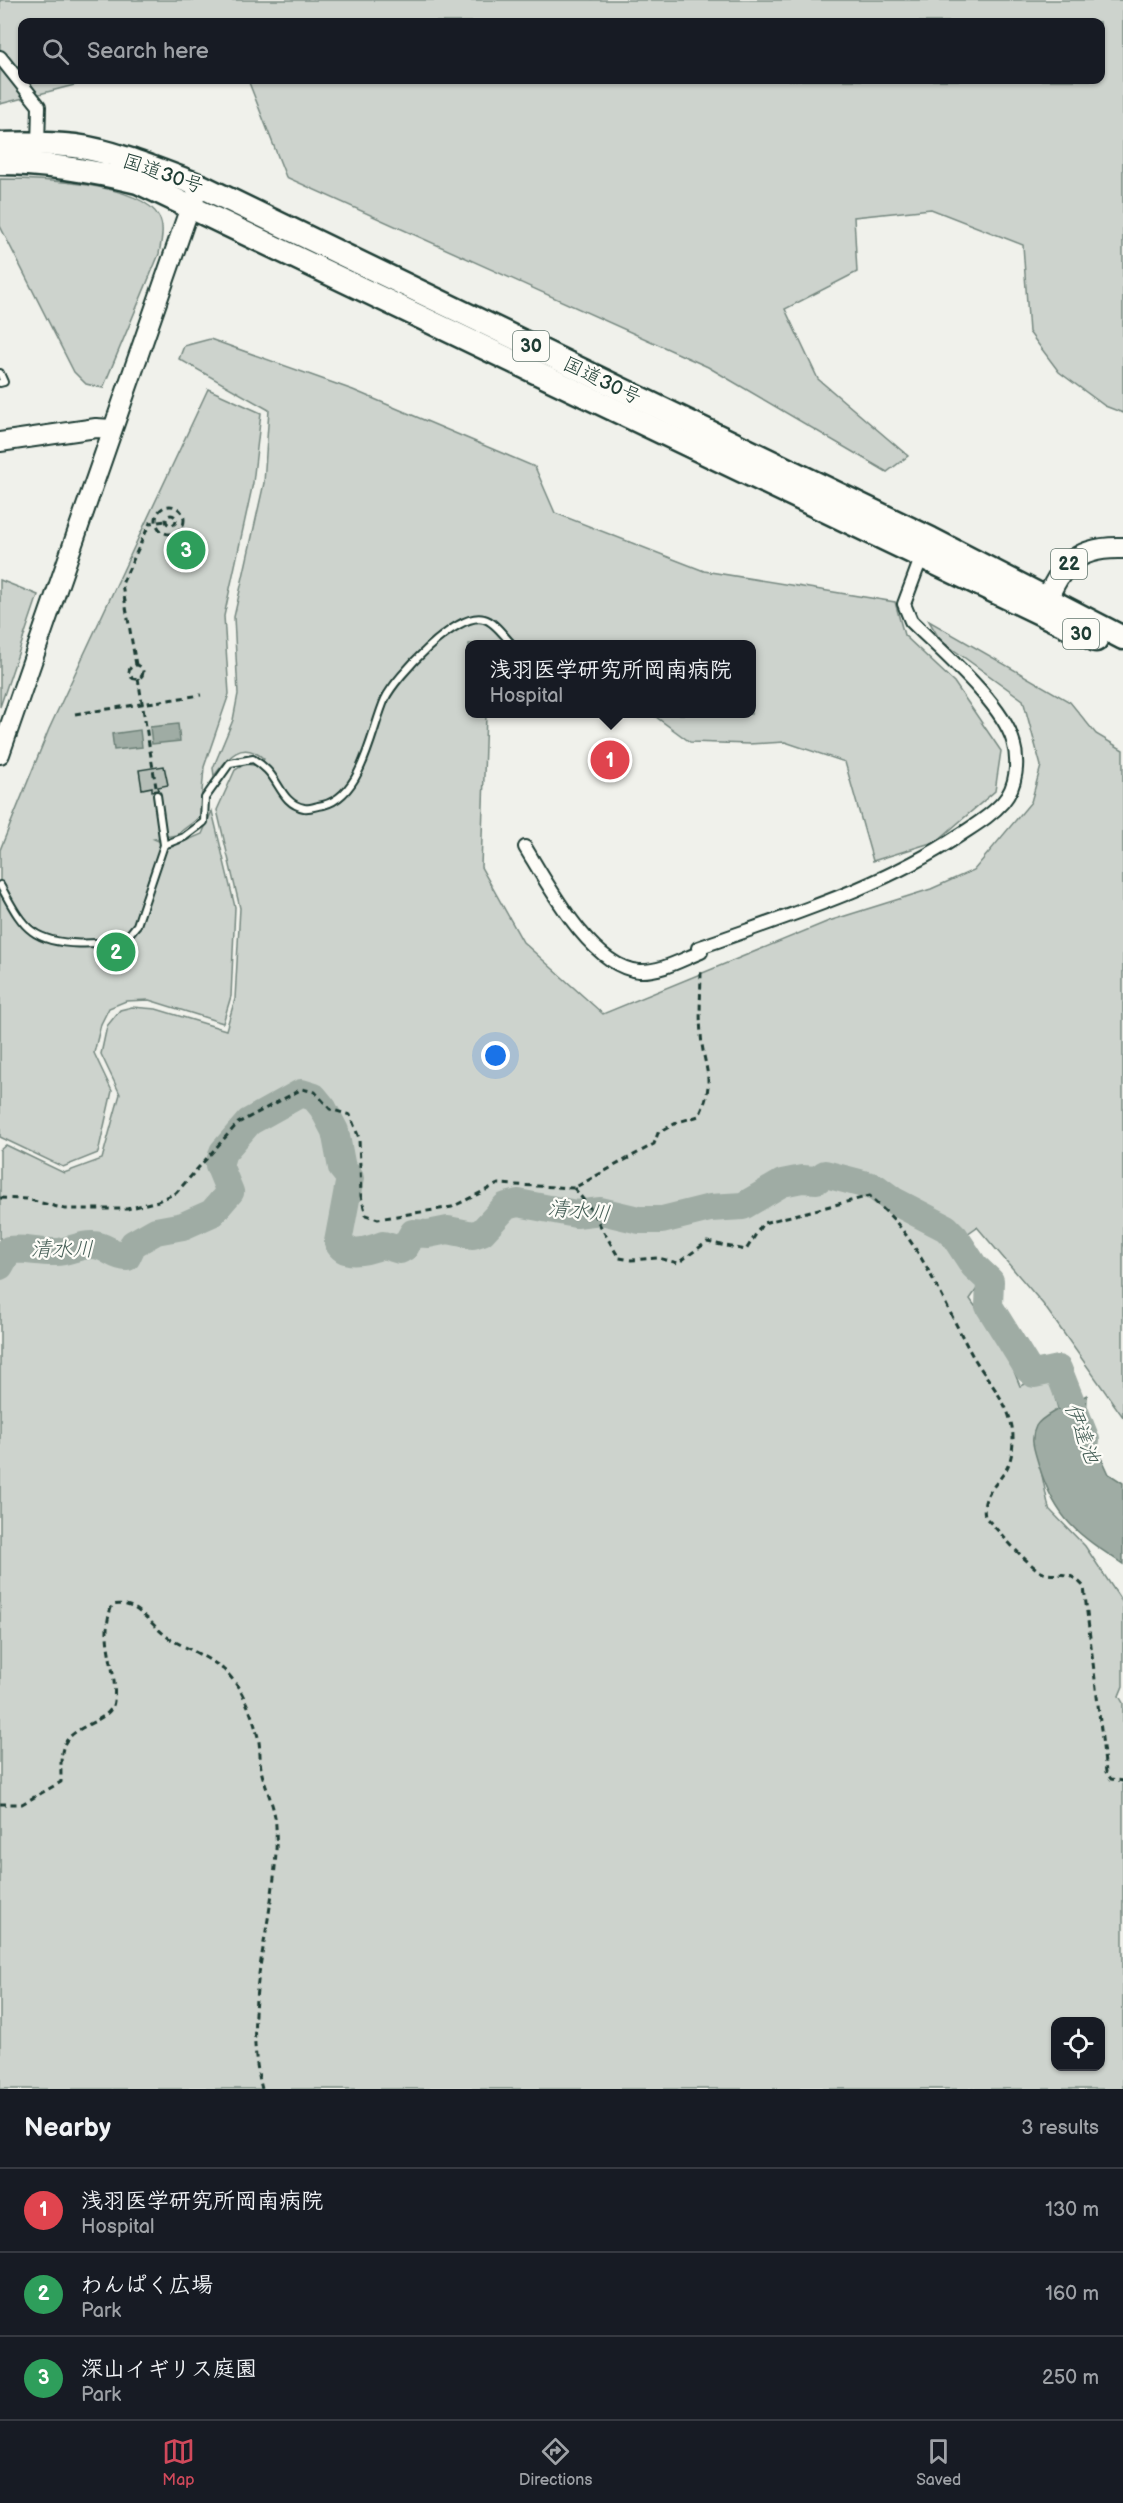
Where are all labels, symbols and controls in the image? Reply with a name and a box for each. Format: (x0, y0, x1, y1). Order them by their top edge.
search box (18, 18, 1105, 84)
icon: search (39, 35, 72, 68)
text: Search here (87, 38, 209, 65)
street label: 国道30号 (119, 149, 207, 199)
road number: 30 (513, 331, 549, 361)
street label: 国道30号 (559, 352, 645, 410)
pin: 3 (166, 528, 206, 572)
road number: 22 (1051, 549, 1087, 579)
road number: 30 (1063, 619, 1099, 649)
popup (465, 640, 756, 718)
text: 浅羽医学研究所岡南病院 (489, 657, 732, 684)
text: Hospital (489, 684, 563, 708)
pin: 1 (590, 738, 630, 783)
pin: 2 (96, 930, 136, 974)
your location (481, 1041, 510, 1070)
water label: 清水川 (546, 1195, 612, 1227)
water label: 清水川 (31, 1237, 94, 1262)
water label: 伊達池 (1059, 1399, 1105, 1468)
map controls (1051, 2017, 1105, 2071)
button: locate (1051, 2017, 1105, 2071)
text: Nearby (24, 2113, 111, 2144)
text: 3 results (1021, 2116, 1099, 2140)
text: 浅羽医学研究所岡南病院 (81, 2188, 323, 2215)
text: 1 (39, 2198, 48, 2222)
text: 130 m (1045, 2198, 1099, 2222)
text: Hospital (81, 2215, 154, 2239)
text: わんぱく広場 (81, 2272, 213, 2299)
text: 2 (38, 2282, 49, 2306)
text: 160 m (1045, 2282, 1099, 2306)
text: Park (81, 2299, 121, 2323)
text: 深山イギリス庭園 (81, 2356, 257, 2383)
text: 3 (38, 2366, 49, 2390)
text: 250 m (1042, 2366, 1099, 2390)
text: Park (81, 2383, 121, 2407)
tab: Map (162, 2435, 195, 2490)
tab: Directions (519, 2435, 592, 2490)
tab: Saved (916, 2435, 961, 2490)

